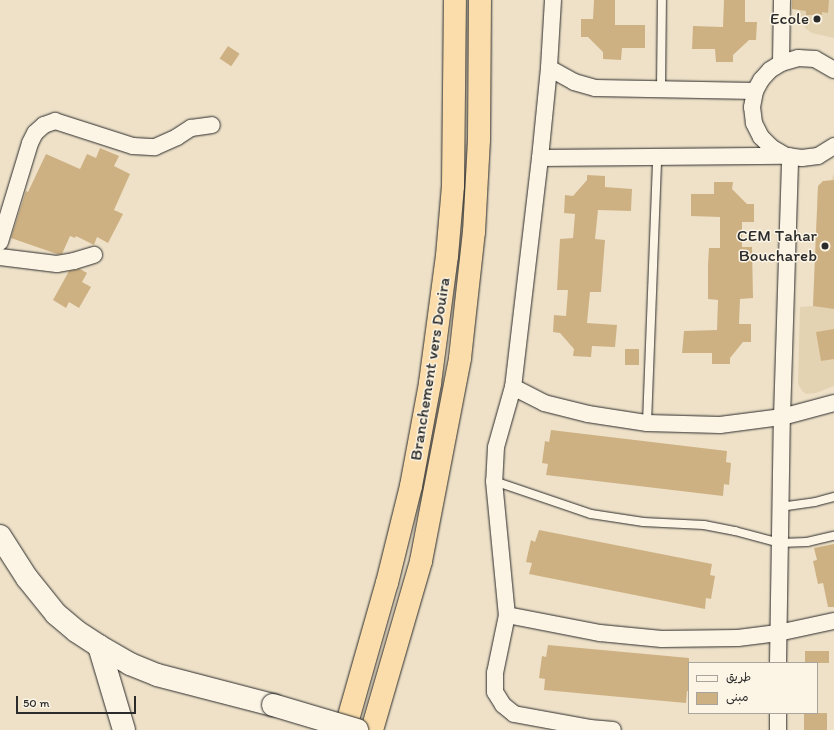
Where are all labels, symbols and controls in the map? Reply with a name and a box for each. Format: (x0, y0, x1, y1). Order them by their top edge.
place label: Ecole (770, 9, 809, 29)
marker: Ecole (812, 14, 822, 24)
place label: CEM Tahar Bouchareb (739, 226, 817, 266)
marker: CEM Tahar Bouchareb (820, 241, 830, 251)
street label: Branchement vers Douira (405, 276, 455, 462)
legend (688, 662, 818, 714)
text: طريق (726, 670, 751, 684)
scale bar (18, 688, 138, 714)
text: مبنى (726, 690, 749, 704)
text: 50 m (23, 696, 49, 710)

